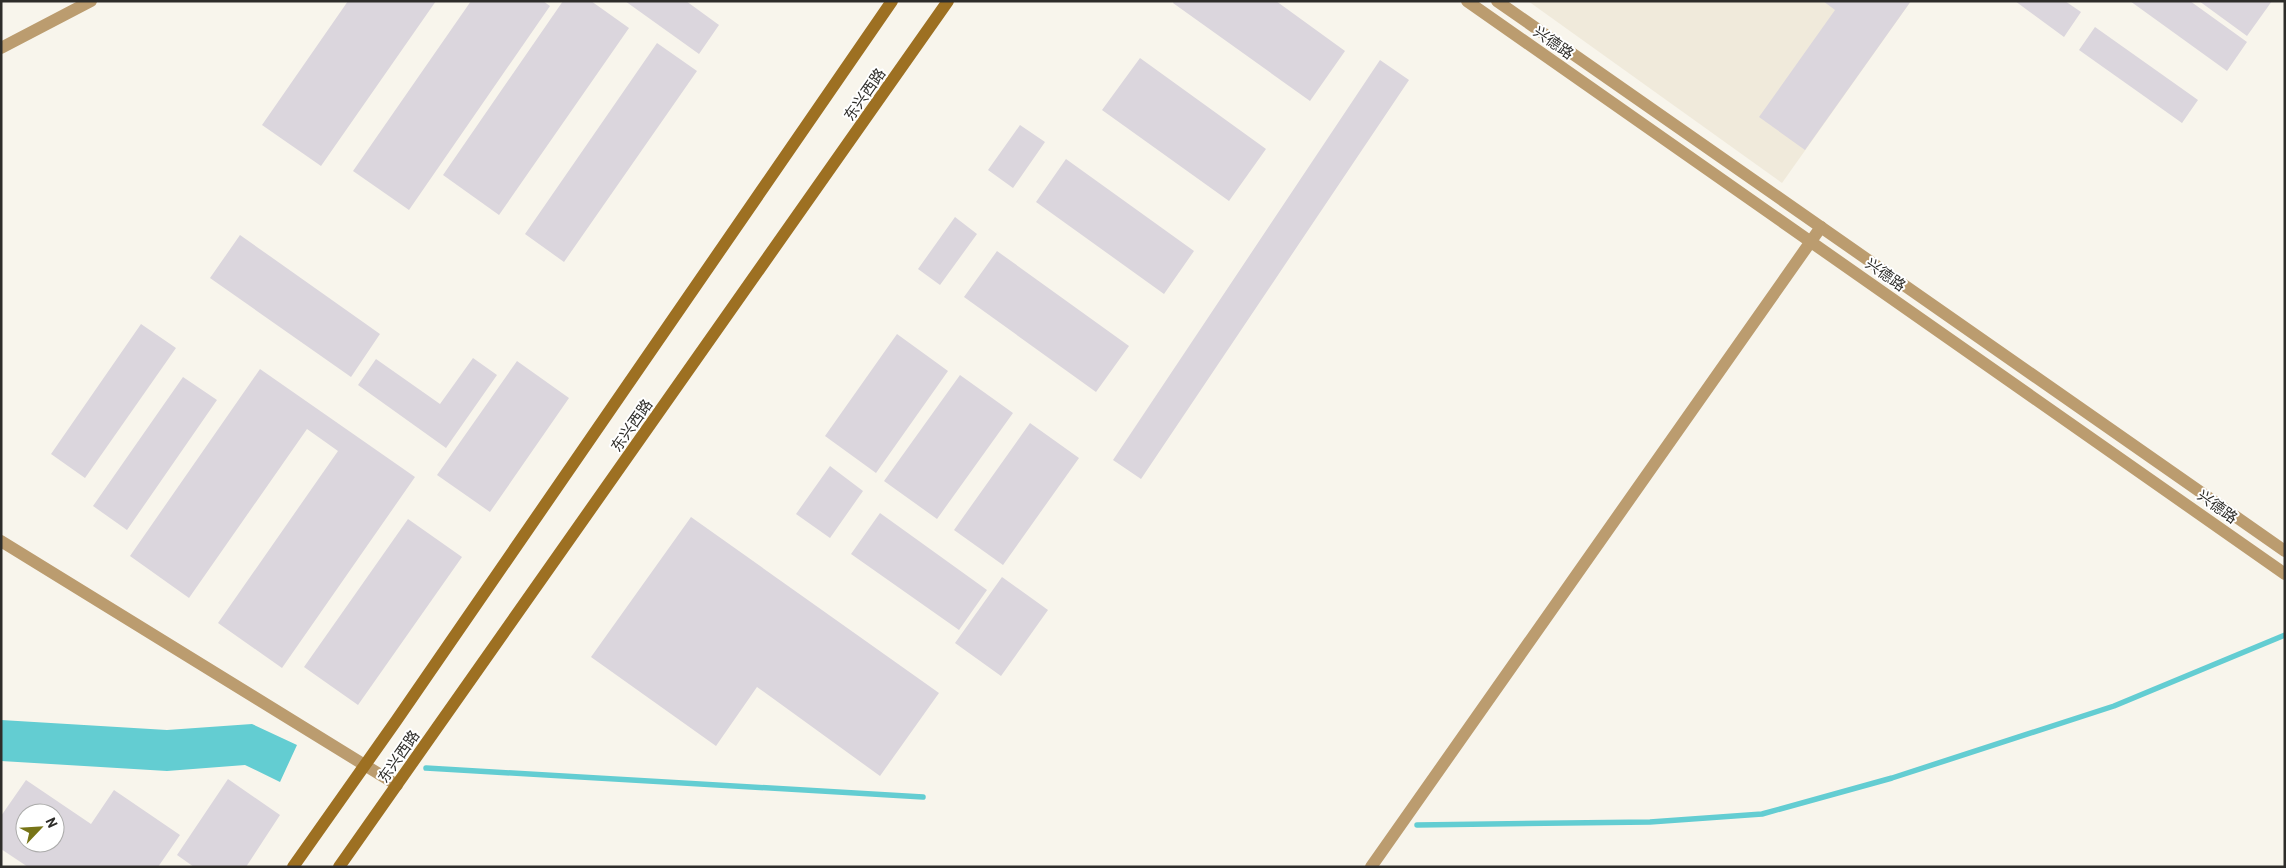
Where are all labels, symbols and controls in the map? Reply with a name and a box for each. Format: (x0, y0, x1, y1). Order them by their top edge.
street label: 兴德路 (1530, 22, 1578, 62)
street label: 东兴西路 (839, 64, 889, 124)
street label: 兴德路 (1862, 254, 1910, 294)
street label: 东兴西路 (606, 395, 656, 455)
street label: 兴德路 (2195, 485, 2241, 527)
street label: 东兴西路 (373, 726, 423, 786)
north arrow (15, 803, 65, 853)
text: N (43, 814, 62, 830)

